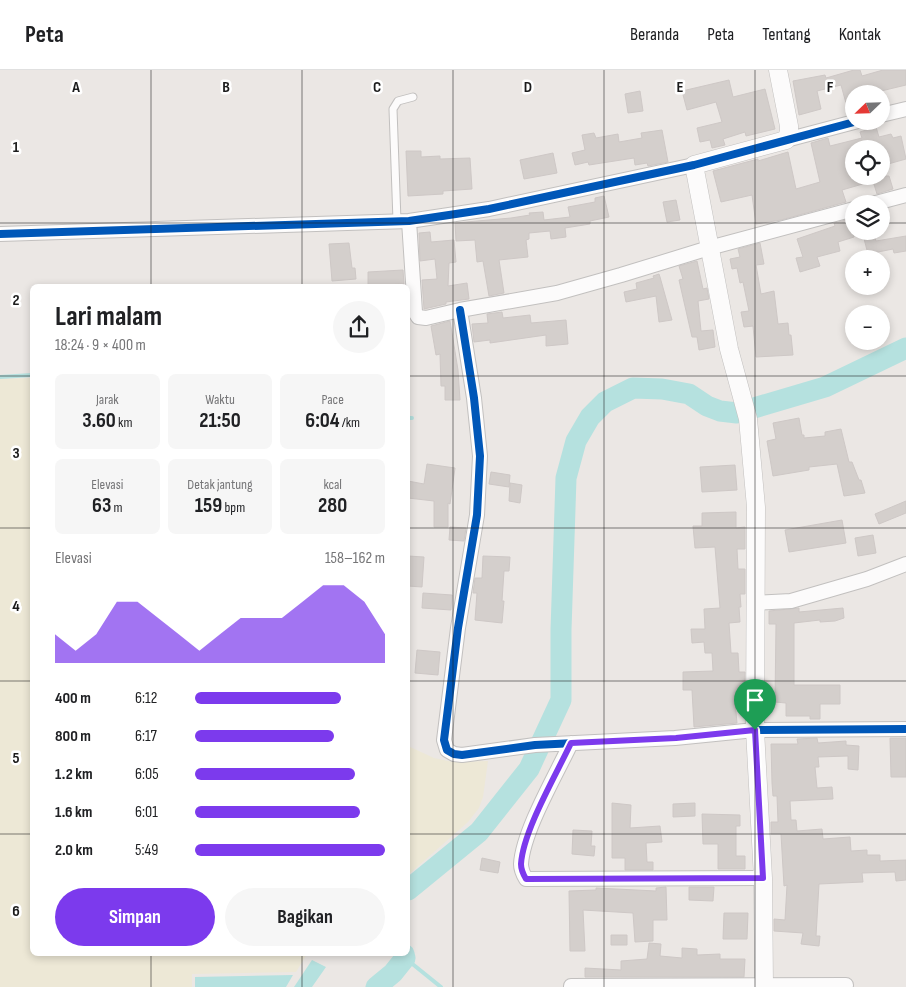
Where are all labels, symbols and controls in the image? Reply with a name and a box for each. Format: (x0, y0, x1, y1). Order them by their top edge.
text: Peta (25, 20, 64, 49)
text: Beranda (630, 24, 679, 45)
text: Peta (707, 24, 734, 45)
text: Tentang (762, 24, 811, 45)
text: Kontak (839, 24, 881, 45)
text: A (71, 78, 80, 97)
text: B (222, 78, 230, 97)
text: C (373, 78, 381, 97)
text: D (524, 78, 532, 97)
text: E (677, 78, 684, 97)
text: F (827, 78, 834, 97)
north arrow (845, 85, 890, 130)
map controls (845, 85, 890, 350)
text: 1 (13, 138, 20, 157)
button: locate (845, 140, 890, 185)
button: layers (845, 195, 890, 240)
button: + (845, 250, 890, 295)
text: 2 (12, 291, 20, 310)
text: Lari malam (55, 300, 162, 333)
button: share (333, 301, 385, 353)
button: − (845, 305, 890, 350)
text: 18:24 · 9 × 400 m (55, 336, 146, 355)
text: Jarak (96, 391, 119, 408)
text: Waktu (205, 391, 235, 408)
text: Pace (322, 391, 344, 408)
text: 3.60 (82, 408, 116, 433)
text: 21:50 (199, 408, 241, 433)
text: 6:04 (305, 408, 340, 433)
text: km (116, 414, 132, 431)
text: /km (340, 414, 360, 431)
text: 3 (12, 444, 20, 463)
text: Elevasi (91, 476, 123, 493)
text: Detak jantung (187, 476, 253, 493)
text: kcal (323, 476, 342, 493)
text: 63 (92, 493, 111, 518)
text: 159 (195, 493, 222, 518)
text: 280 (318, 493, 347, 518)
text: m (111, 499, 123, 516)
text: bpm (222, 499, 245, 516)
text: Elevasi (55, 549, 92, 568)
text: 158–162 m (325, 549, 385, 568)
text: 4 (12, 597, 20, 616)
pin (734, 679, 776, 730)
icon: arrive (741, 686, 769, 714)
text: 400 m (55, 689, 91, 708)
text: 6:12 (135, 689, 157, 708)
text: 800 m (55, 727, 91, 746)
text: 6:17 (135, 727, 157, 746)
text: 5 (12, 749, 20, 768)
text: 1.2 km (55, 765, 93, 784)
text: 6:05 (135, 765, 159, 784)
text: 1.6 km (55, 803, 92, 822)
text: 6:01 (135, 803, 158, 822)
text: 2.0 km (55, 841, 93, 860)
text: 5:49 (135, 841, 158, 860)
button: Simpan (55, 888, 215, 946)
button: Bagikan (225, 888, 385, 946)
text: 6 (12, 902, 20, 921)

